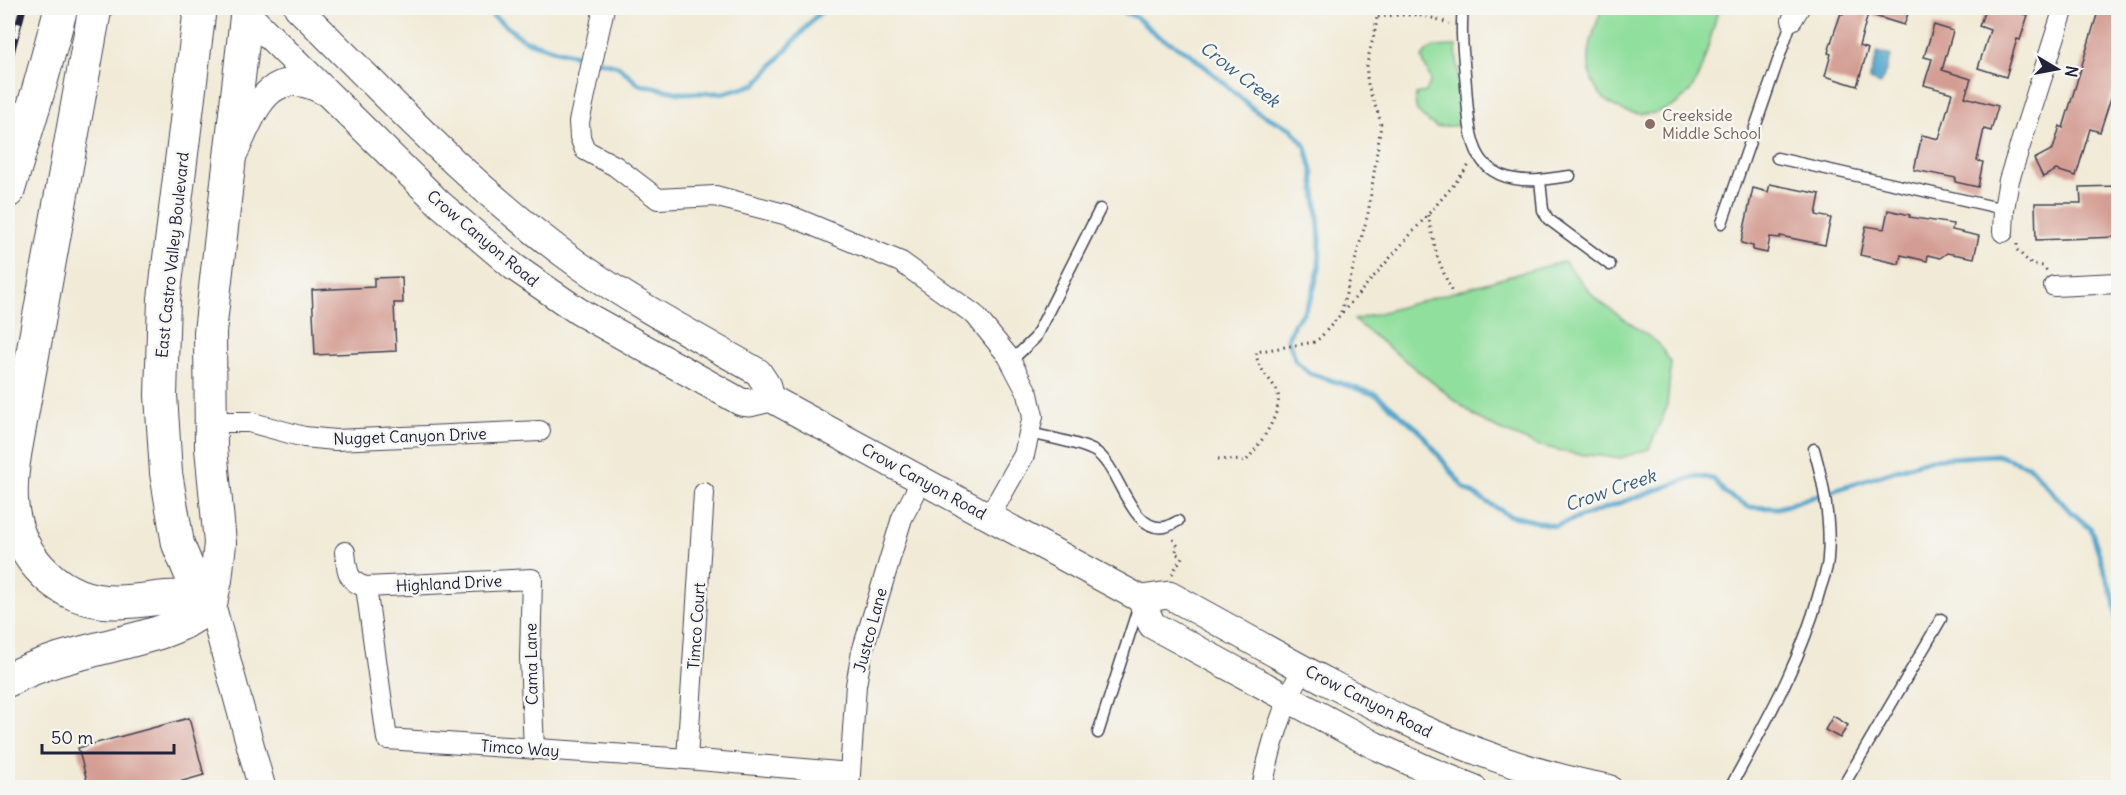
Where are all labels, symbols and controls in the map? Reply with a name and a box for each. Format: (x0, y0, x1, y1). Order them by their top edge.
water label: Crow Creek (1196, 36, 1286, 113)
north arrow (2027, 39, 2087, 99)
text: N (2061, 64, 2083, 79)
place label: Creekside Middle School (1662, 105, 1761, 143)
marker: Creekside Middle School (1643, 117, 1657, 131)
street label: East Castro Valley Boulevard (151, 151, 193, 359)
street label: Crow Canyon Road (423, 185, 543, 291)
street label: Nugget Canyon Drive (333, 423, 487, 449)
street label: Crow Canyon Road (858, 438, 990, 524)
water label: Crow Creek (1562, 463, 1660, 516)
street label: Highland Drive (395, 570, 503, 596)
street label: Timco Court (683, 581, 709, 670)
street label: Justco Lane (849, 586, 891, 674)
street label: Cama Lane (520, 623, 542, 705)
street label: Crow Canyon Road (1302, 660, 1436, 742)
scale bar (42, 717, 174, 755)
text: 50 m (51, 726, 93, 749)
street label: Timco Way (480, 735, 560, 761)

